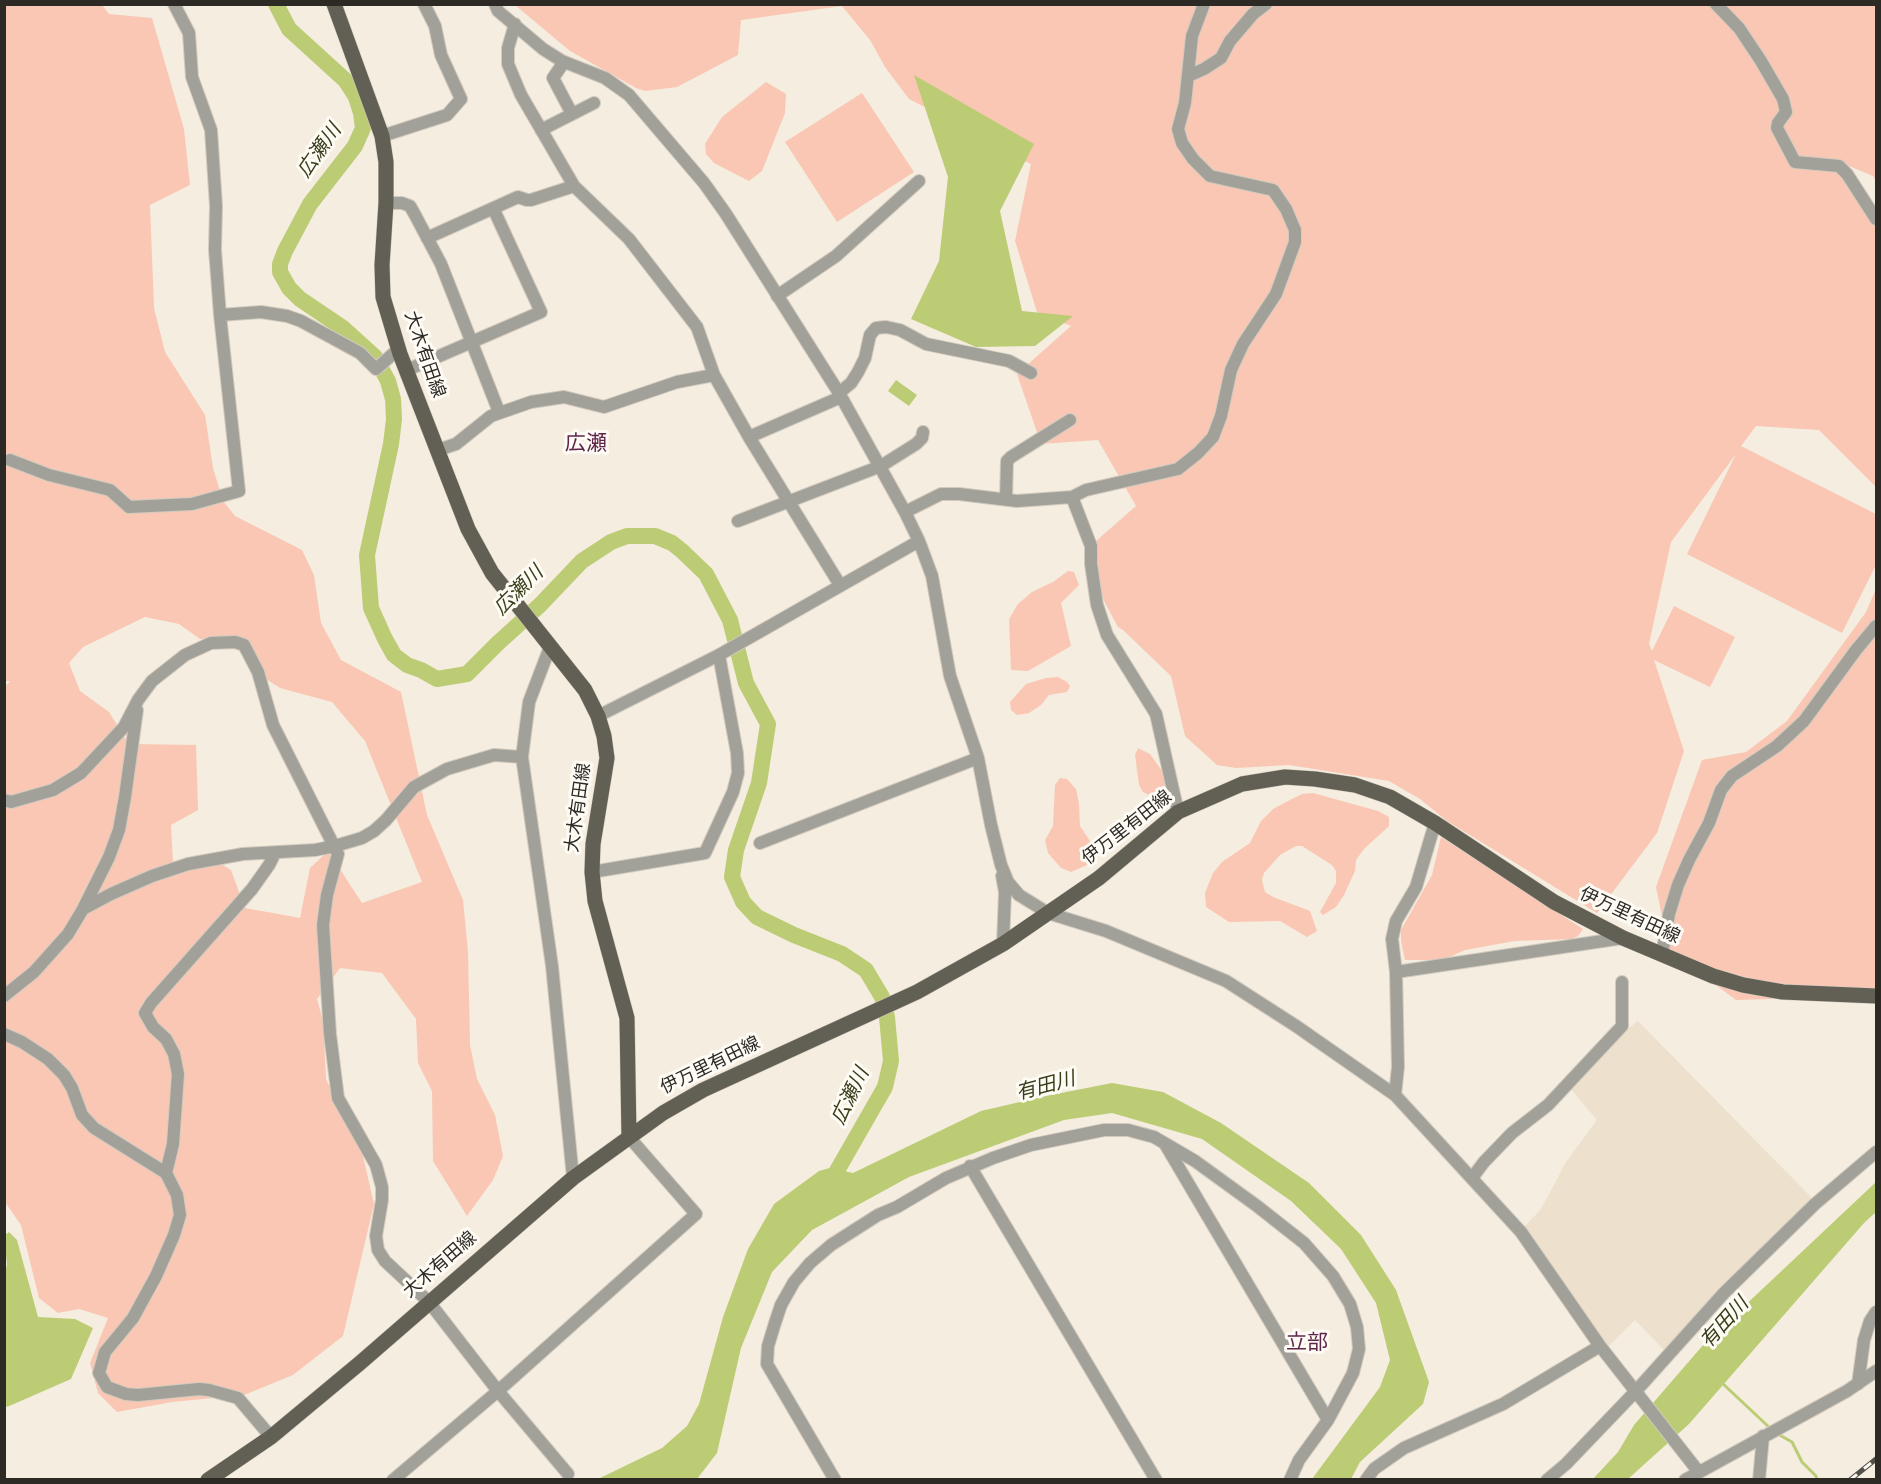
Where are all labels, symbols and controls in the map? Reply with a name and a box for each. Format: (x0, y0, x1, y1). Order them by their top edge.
water label: 広瀬川 (294, 121, 348, 183)
street label: 大木有田線 (398, 309, 448, 401)
district label: 広瀬 (565, 433, 607, 459)
water label: 広瀬川 (490, 562, 550, 622)
street label: 大木有田線 (563, 762, 597, 854)
street label: 伊万里有田線 (1079, 787, 1177, 871)
street label: 伊万里有田線 (1575, 884, 1683, 950)
street label: 伊万里有田線 (658, 1034, 764, 1100)
water label: 広瀬川 (828, 1065, 876, 1129)
water label: 有田川 (1014, 1069, 1078, 1107)
street label: 大木有田線 (400, 1228, 482, 1304)
water label: 有田川 (1697, 1294, 1755, 1354)
district label: 立部 (1286, 1332, 1328, 1358)

